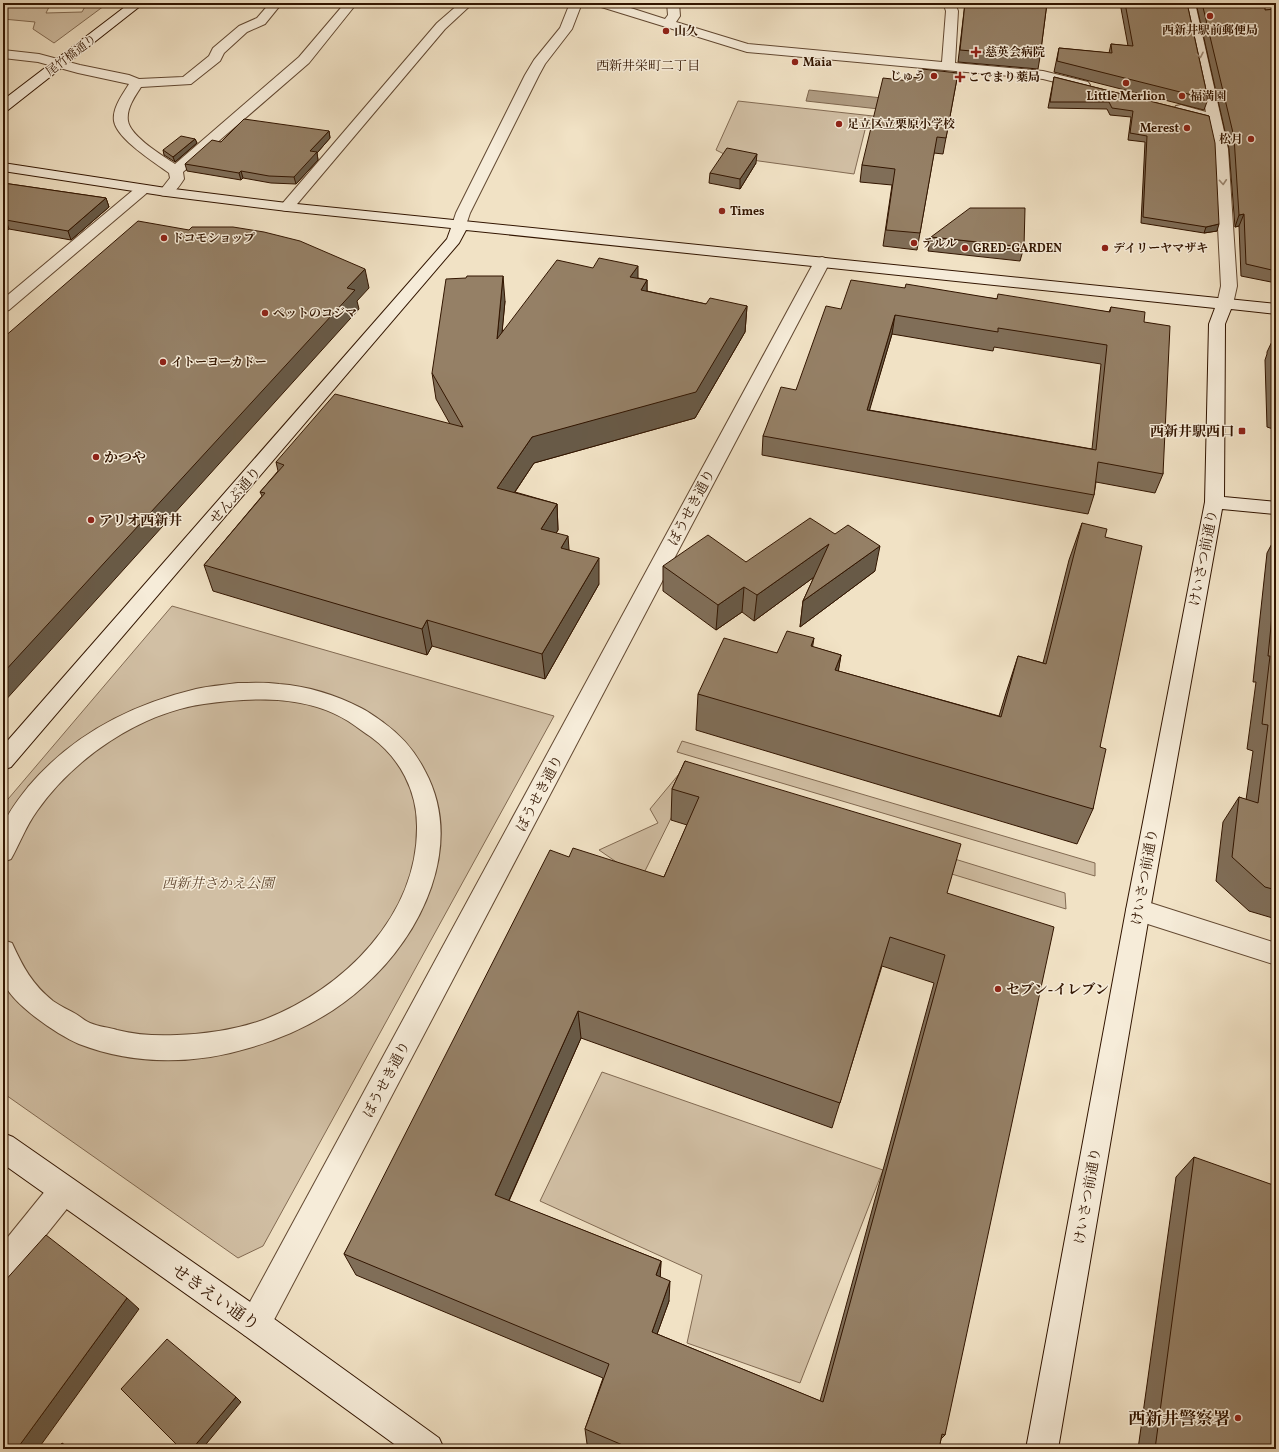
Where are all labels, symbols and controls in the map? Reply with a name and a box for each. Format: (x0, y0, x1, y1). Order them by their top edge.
marker: 西新井駅前郵便局 (1205, 11, 1215, 21)
place label: 西新井駅前郵便局 (1162, 23, 1258, 39)
place label: 山久 (674, 24, 698, 40)
marker: 山久 (661, 26, 671, 36)
street label: 尾竹橋通り (43, 31, 100, 80)
place label: 慈英会病院 (985, 45, 1045, 61)
marker: 慈英会病院 (970, 46, 982, 58)
one-way arrow (1195, 52, 1203, 58)
place label: Maia (803, 55, 832, 71)
marker: Maia (790, 57, 800, 67)
district label: 西新井栄町二丁目 (596, 58, 700, 76)
place label: じゅう (890, 69, 926, 85)
place label: こでまり薬局 (968, 70, 1040, 86)
marker: じゅう (929, 71, 939, 81)
marker: こでまり薬局 (955, 72, 965, 82)
marker: Little Merlion (1121, 78, 1131, 88)
place label: Little Merlion (1086, 89, 1166, 105)
place label: 福満園 (1190, 89, 1226, 105)
marker: 福満園 (1177, 91, 1187, 101)
place label: 足立区立栗原小学校 (847, 117, 955, 133)
marker: 足立区立栗原小学校 (834, 119, 844, 129)
place label: Merest (1140, 121, 1179, 137)
marker: Merest (1182, 123, 1192, 133)
place label: 松月 (1219, 132, 1243, 148)
marker: 松月 (1246, 134, 1256, 144)
one-way arrow (1218, 179, 1227, 185)
place label: Times (730, 204, 765, 220)
marker: Times (717, 206, 727, 216)
place label: ドコモショップ (172, 231, 255, 247)
marker: ドコモショップ (159, 233, 169, 243)
place label: テルル (922, 236, 957, 252)
marker: テルル (909, 238, 919, 248)
place label: GRED-GARDEN (973, 241, 1062, 257)
place label: デイリーヤマザキ (1113, 241, 1208, 257)
marker: GRED-GARDEN (960, 243, 970, 253)
marker: デイリーヤマザキ (1100, 243, 1110, 253)
place label: ペットのコジマ (273, 306, 357, 322)
marker: ペットのコジマ (260, 308, 270, 318)
place label: イトーヨーカドー (171, 355, 267, 371)
marker: イトーヨーカドー (158, 357, 168, 367)
place label: 西新井駅西口 (1150, 423, 1234, 442)
marker: 西新井駅西口 (1237, 426, 1247, 436)
place label: かつや (104, 449, 146, 468)
marker: かつや (91, 452, 101, 462)
street label: せんぷ通り (206, 463, 266, 529)
street label: ぼうせき通り (664, 466, 720, 549)
street label: けいさつ前通り (1186, 508, 1223, 608)
place label: アリオ西新井 (99, 512, 182, 531)
marker: アリオ西新井 (86, 515, 96, 525)
street label: ぼうせき通り (512, 752, 568, 835)
street label: けいさつ前通り (1128, 827, 1163, 927)
park label: 西新井さかえ公園 (162, 875, 276, 894)
place label: セブン-イレブン (1006, 981, 1109, 1000)
marker: セブン-イレブン (993, 984, 1003, 994)
street label: ぼうせき通り (359, 1038, 415, 1121)
street label: けいさつ前通り (1071, 1146, 1106, 1246)
street label: せきえい通り (167, 1260, 264, 1337)
place label: 西新井警察署 (1128, 1408, 1230, 1431)
marker: 西新井警察署 (1233, 1413, 1243, 1423)

